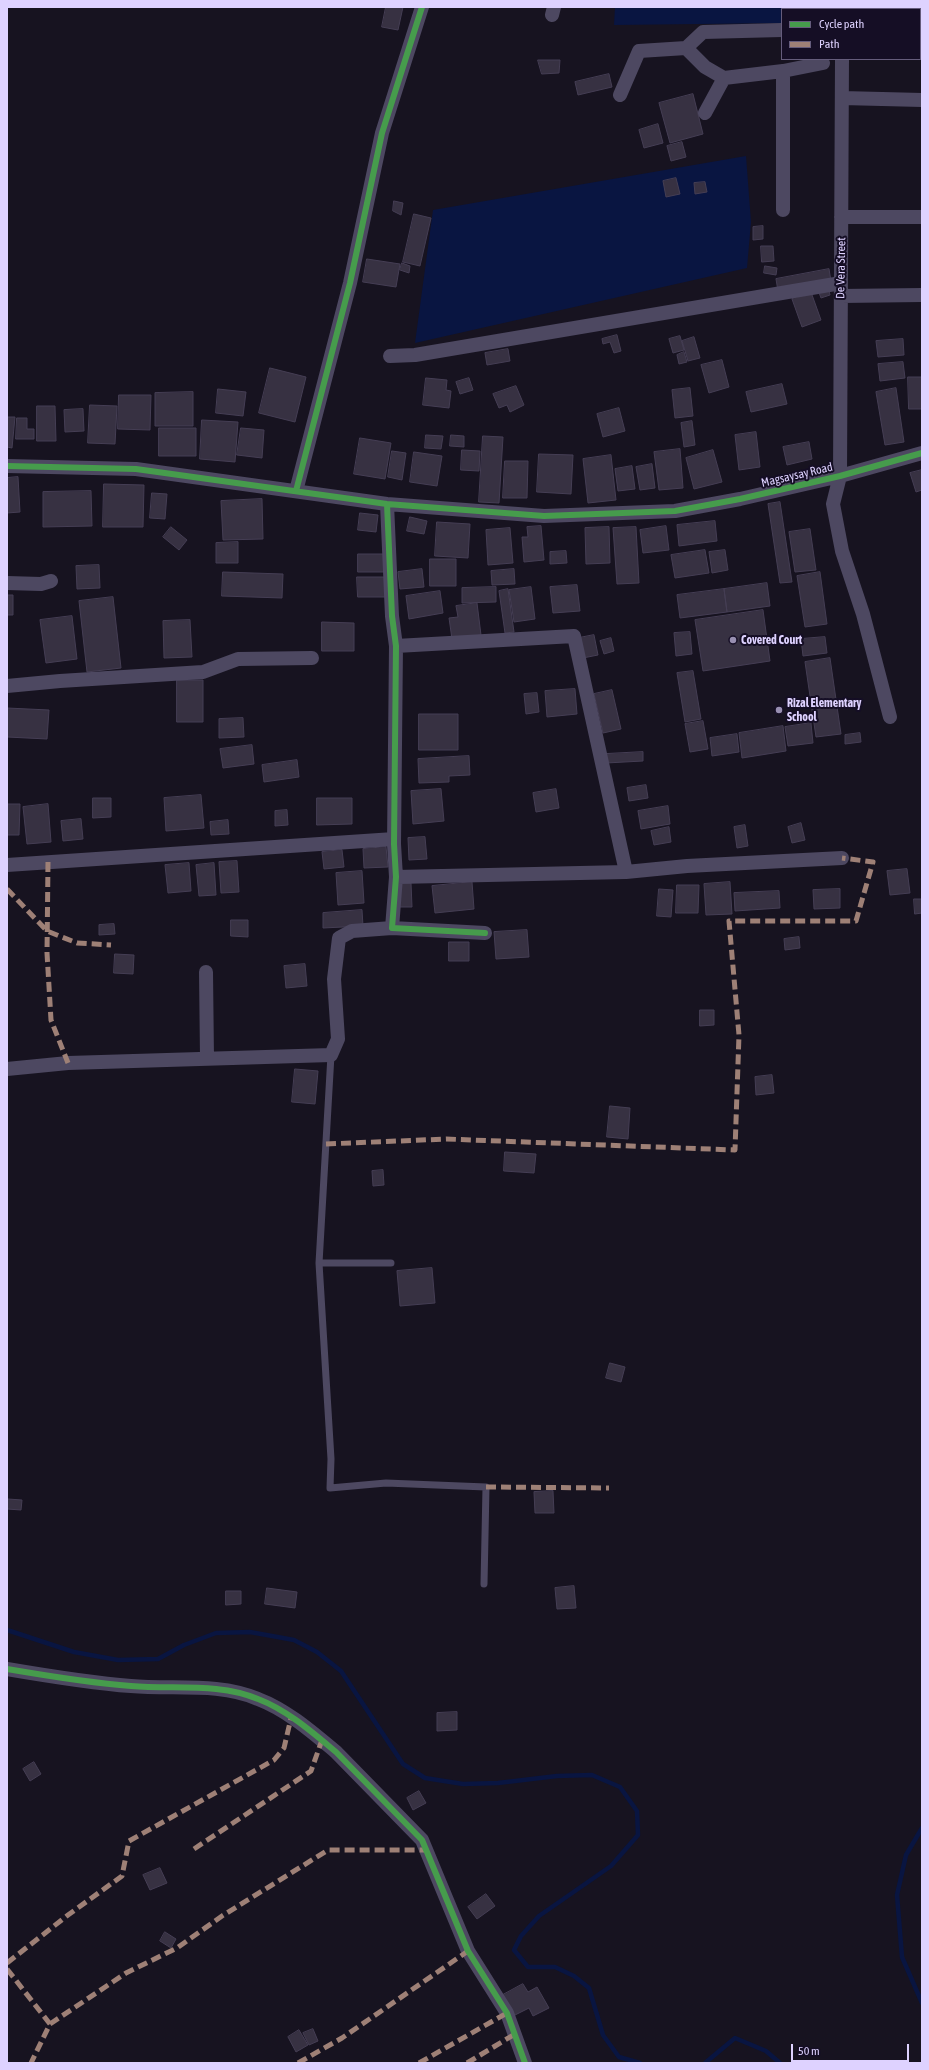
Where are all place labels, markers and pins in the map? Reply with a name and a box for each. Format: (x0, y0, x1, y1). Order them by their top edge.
place label: Covered Court (741, 633, 802, 647)
marker: Covered Court (728, 635, 738, 645)
place label: Rizal Elementary School (787, 696, 862, 724)
marker: Rizal Elementary School (774, 705, 784, 715)

